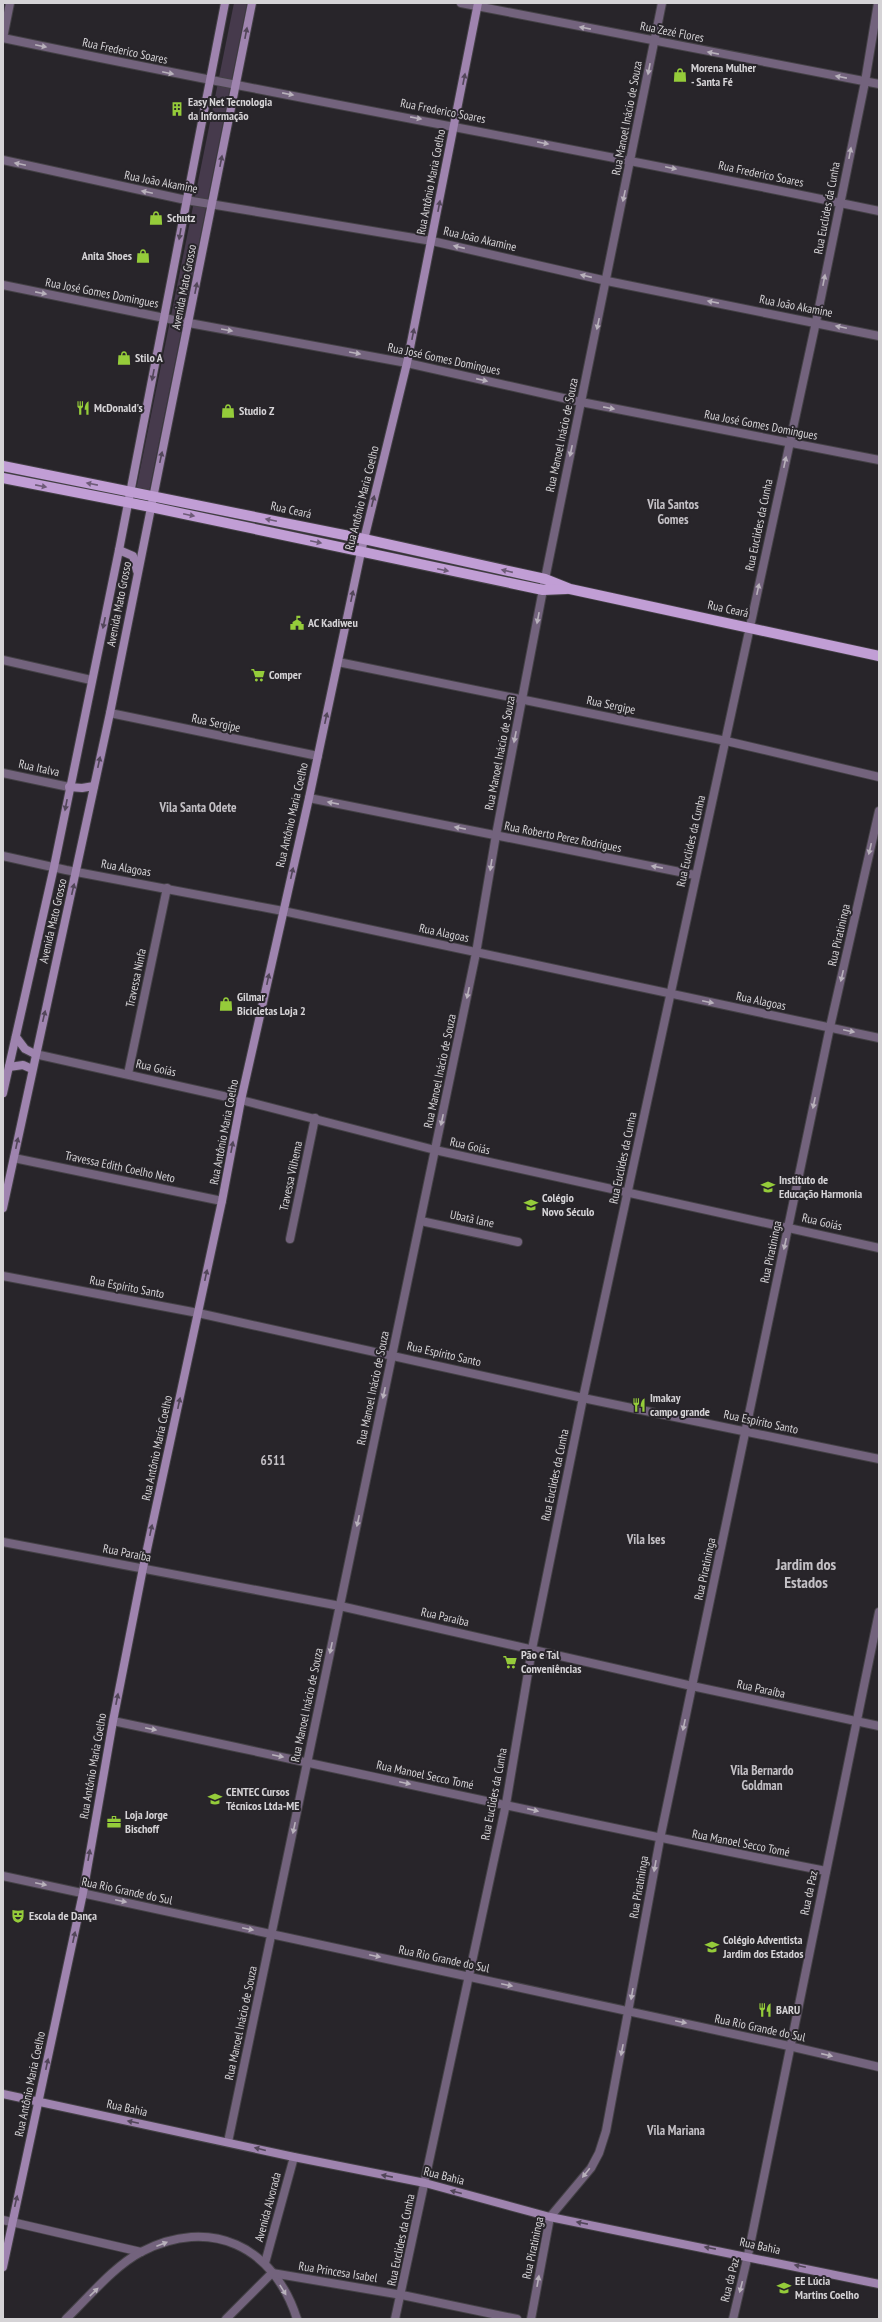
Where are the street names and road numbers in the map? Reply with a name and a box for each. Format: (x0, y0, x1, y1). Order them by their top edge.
street label: Rua Zezé Flores (639, 18, 705, 45)
street label: Rua Frederico Soares (81, 34, 169, 67)
street label: Rua Manoel Inácio de Souza (608, 59, 645, 176)
street label: Rua Frederico Soares (399, 95, 487, 126)
street label: Rua Antônio Maria Coelho (413, 128, 448, 236)
street label: Rua Frederico Soares (717, 157, 805, 190)
street label: Rua Euclides da Cunha (810, 160, 843, 255)
street label: Rua João Akamine (123, 167, 199, 196)
street label: Rua João Akamine (442, 223, 518, 254)
street label: Avenida Mato Grosso (168, 243, 199, 331)
street label: Rua José Gomes Domingues (44, 274, 160, 311)
street label: Rua João Akamine (758, 291, 834, 320)
street label: Rua José Gomes Domingues (386, 339, 502, 378)
street label: Rua Manoel Inácio de Souza (542, 376, 581, 493)
street label: Rua José Gomes Domingues (703, 406, 819, 443)
street label: Rua Antônio Maria Coelho (341, 444, 382, 552)
street label: Rua Euclides da Cunha (741, 477, 776, 572)
street label: Rua Ceará (269, 498, 313, 521)
street label: Avenida Mato Grosso (103, 560, 134, 648)
street label: Rua Ceará (706, 597, 750, 620)
street label: Rua Sergipe (585, 692, 637, 717)
street label: Rua Manoel Inácio de Souza (481, 694, 518, 811)
street label: Rua Sergipe (190, 710, 242, 735)
street label: Rua Italva (17, 756, 61, 779)
street label: Rua Antônio Maria Coelho (272, 761, 311, 869)
street label: Rua Euclides da Cunha (673, 793, 708, 888)
street label: Rua Roberto Perez Rodrigues (503, 818, 623, 855)
street label: Rua Alagoas (100, 856, 152, 879)
street label: Avenida Mato Grosso (35, 877, 70, 965)
street label: Rua Piratininga (824, 902, 853, 967)
street label: Rua Alagoas (418, 920, 470, 945)
street label: Travessa Ninfa (122, 947, 149, 1009)
street label: Rua Alagoas (735, 988, 787, 1013)
street label: Rua Manoel Inácio de Souza (420, 1012, 459, 1129)
street label: Rua Goiás (135, 1056, 178, 1079)
street label: Rua Antônio Maria Coelho (206, 1078, 241, 1186)
street label: Rua Euclides da Cunha (605, 1110, 640, 1205)
street label: Rua Goiás (449, 1134, 492, 1157)
street label: Travessa Vilhema (276, 1139, 305, 1212)
street label: Travessa Edith Coelho Neto (64, 1147, 177, 1186)
street label: Ubatã lane (449, 1207, 496, 1231)
street label: Rua Goiás (801, 1210, 844, 1233)
street label: Rua Piratininga (757, 1219, 784, 1284)
street label: Rua Espírito Santo (88, 1272, 166, 1301)
street label: Rua Manoel Inácio de Souza (353, 1329, 392, 1446)
street label: Rua Espírito Santo (406, 1338, 483, 1369)
street label: Rua Antônio Maria Coelho (138, 1394, 175, 1502)
street label: Rua Espírito Santo (722, 1406, 800, 1437)
street label: Rua Euclides da Cunha (537, 1427, 572, 1522)
street label: Rua Piratininga (691, 1536, 718, 1601)
street label: Rua Paraíba (102, 1540, 153, 1565)
street label: Rua Paraíba (420, 1604, 471, 1629)
street label: Rua Manoel Inácio de Souza (287, 1646, 326, 1763)
street label: Rua Paraíba (736, 1676, 787, 1701)
street label: Rua Antônio Maria Coelho (76, 1712, 109, 1820)
street label: Rua Euclides da Cunha (477, 1746, 510, 1841)
street label: Rua Manoel Secco Tomé (375, 1757, 475, 1792)
street label: Rua Manoel Secco Tomé (691, 1826, 791, 1859)
street label: Rua Piratininga (626, 1854, 651, 1919)
street label: Rua da Paz (796, 1869, 821, 1916)
street label: Rua Rio Grande do Sul (80, 1874, 174, 1907)
street label: Rua Rio Grande do Sul (397, 1942, 491, 1975)
street label: Rua Manoel Inácio de Souza (221, 1964, 260, 2081)
street label: Rua Rio Grande do Sul (713, 2011, 807, 2044)
street label: Rua Antônio Maria Coelho (11, 2030, 48, 2138)
street label: Rua Bahia (105, 2096, 149, 2119)
street label: Rua Bahia (422, 2163, 466, 2188)
street label: Avenida Alvorada (251, 2170, 284, 2243)
street label: Rua Euclides da Cunha (383, 2192, 418, 2287)
street label: Rua Piratininga (519, 2215, 546, 2280)
street label: Rua Bahia (738, 2234, 782, 2257)
street label: Rua da Paz (717, 2256, 742, 2304)
street label: Rua Princesa Isabel (298, 2258, 379, 2285)

